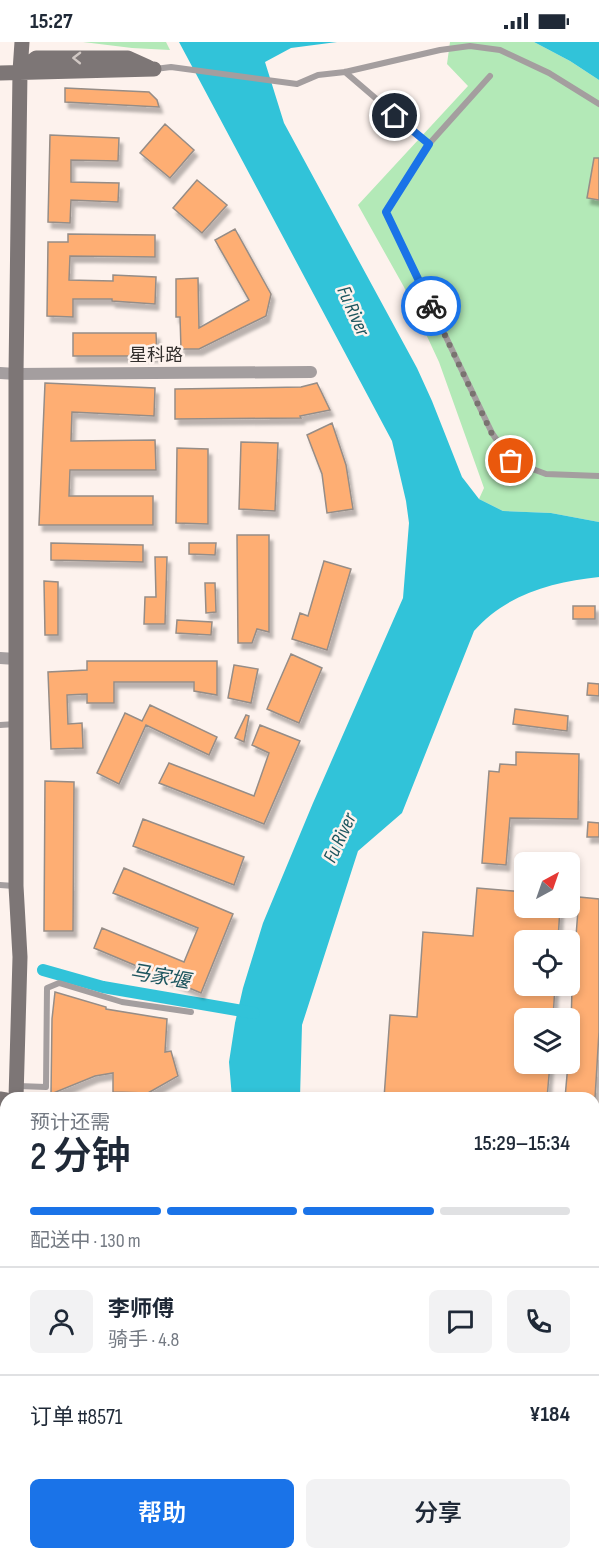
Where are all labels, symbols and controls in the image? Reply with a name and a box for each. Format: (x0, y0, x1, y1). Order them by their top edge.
text: 15:27 (30, 8, 72, 35)
one-way arrow (72, 52, 81, 64)
pin (369, 90, 420, 141)
icon: home (378, 99, 411, 132)
courier (401, 276, 461, 336)
water label: Fu River (331, 282, 375, 341)
icon: bike (415, 290, 448, 323)
street label: 星科路 (129, 345, 183, 366)
pin (485, 435, 536, 486)
icon: bag (494, 444, 527, 477)
water label: Fu River (318, 808, 362, 867)
north arrow (514, 852, 580, 918)
map controls (514, 852, 580, 1074)
button: locate (514, 930, 580, 996)
water label: 马家堰 (128, 960, 195, 995)
button: layers (514, 1008, 580, 1074)
text: 预计还需 (30, 1111, 110, 1135)
text: 15:29–15:34 (474, 1130, 570, 1157)
text: 2 分钟 (30, 1134, 131, 1181)
text: 配送中 · 130 m (30, 1229, 141, 1253)
button: person (30, 1290, 93, 1353)
button: chat (429, 1290, 492, 1353)
button: phone (507, 1290, 570, 1353)
text: 李师傅 (108, 1296, 174, 1323)
text: 骑手 · 4.8 (108, 1328, 179, 1352)
text: ¥184 (529, 1401, 570, 1428)
text: 订单 #8571 (30, 1404, 122, 1431)
button: 帮助 (30, 1479, 294, 1548)
button: 分享 (306, 1479, 570, 1548)

